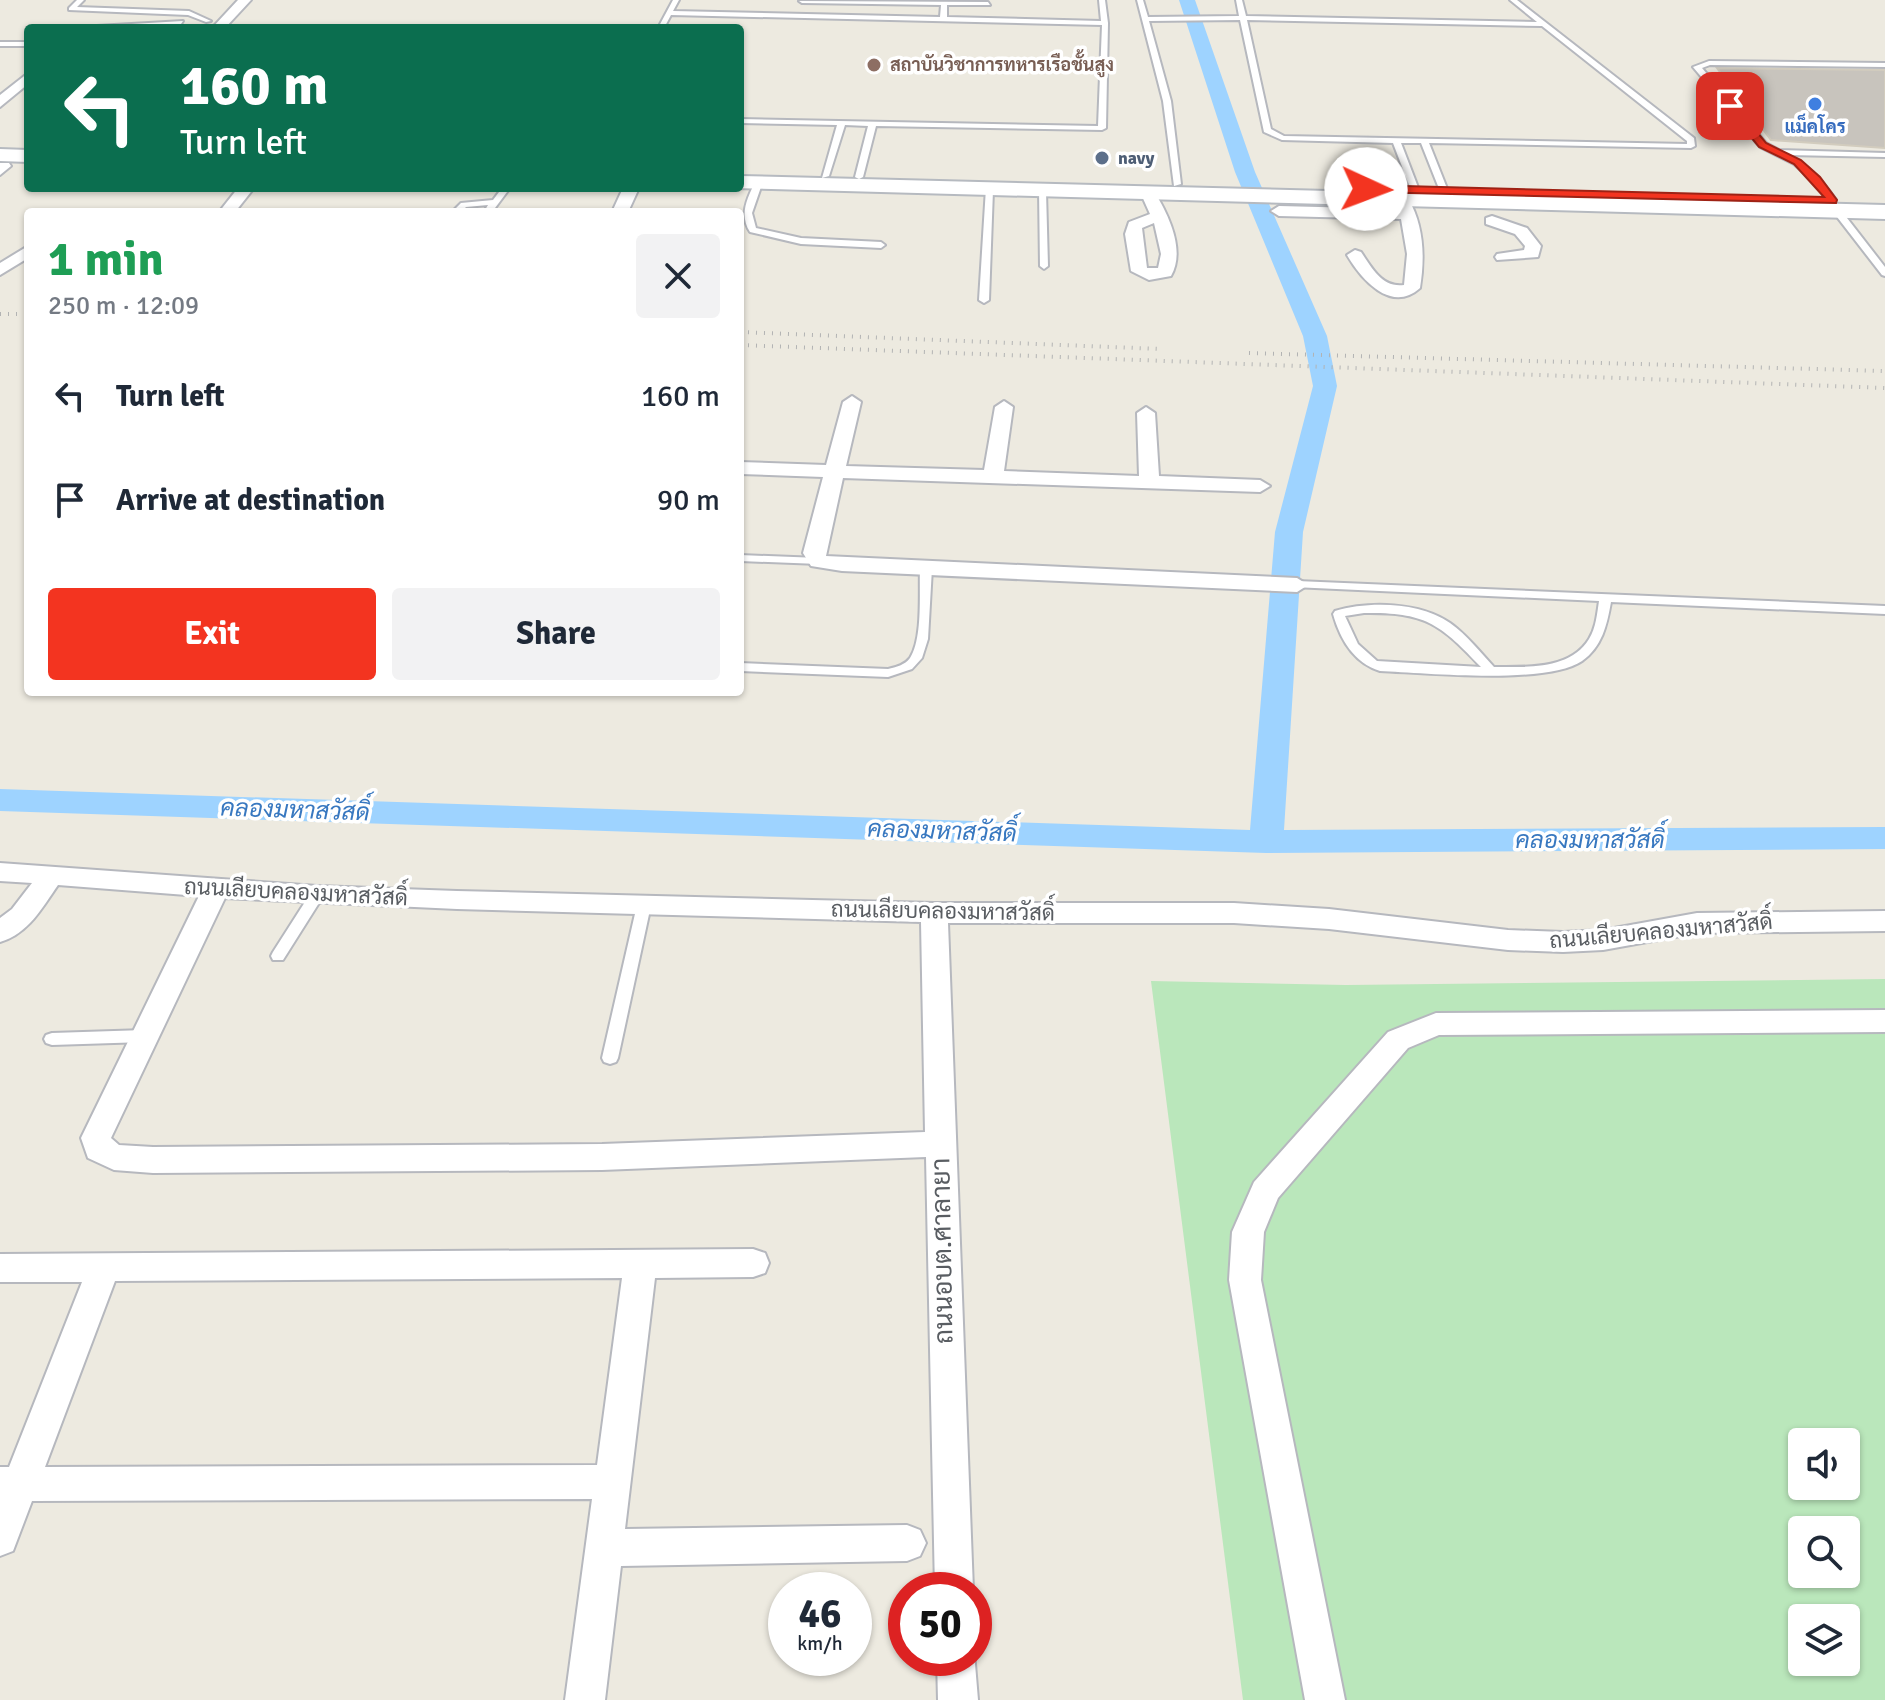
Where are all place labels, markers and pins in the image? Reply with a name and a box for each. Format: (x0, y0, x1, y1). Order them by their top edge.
place label: สถาบันวิชาการทหารเรือชั้นสูง (890, 49, 1114, 78)
marker: สถาบันวิชาการทหารเรือชั้นสูง (865, 56, 883, 74)
pin (1696, 72, 1764, 140)
marker: แม็คโคร (1806, 95, 1824, 113)
place label: แม็คโคร (1784, 113, 1846, 138)
place label: navy (1118, 147, 1154, 169)
marker: navy (1093, 149, 1111, 167)

